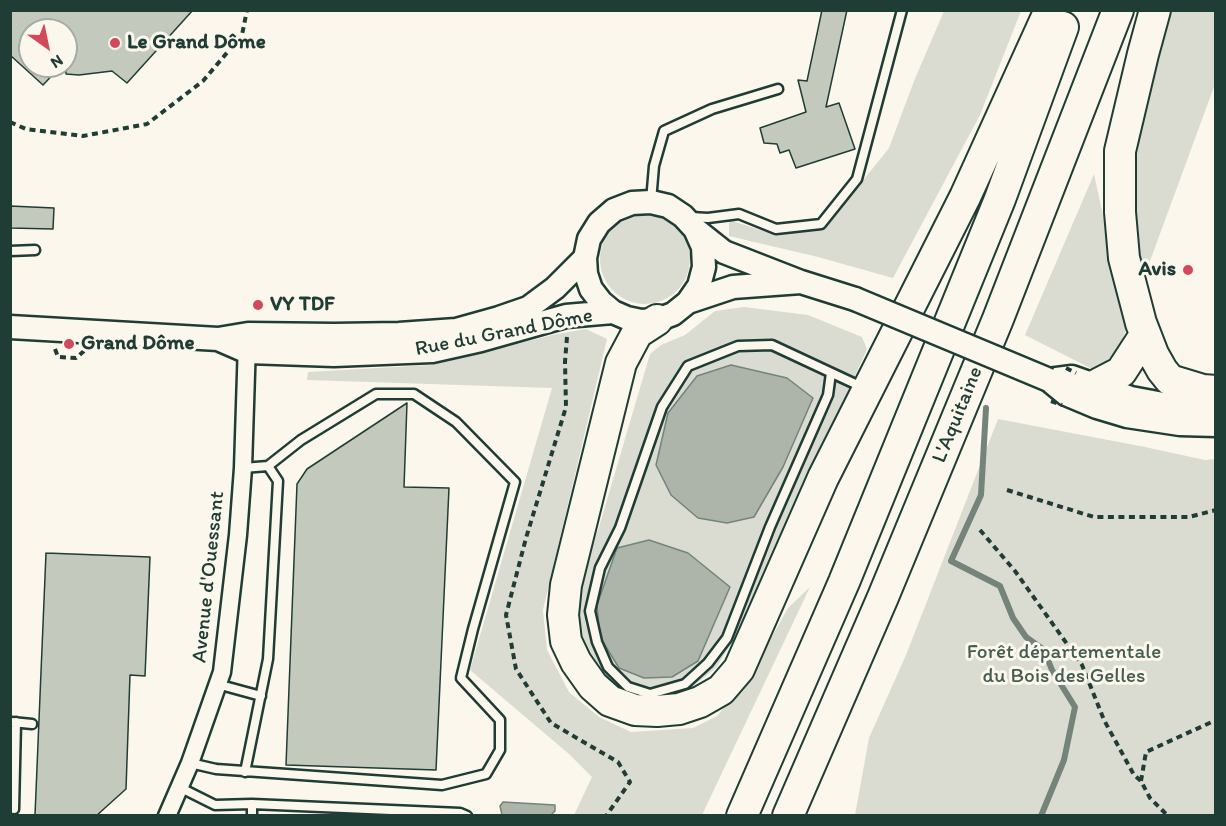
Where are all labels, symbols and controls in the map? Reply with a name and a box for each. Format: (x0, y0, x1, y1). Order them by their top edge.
north arrow (18, 18, 78, 78)
place label: Le Grand Dôme (127, 30, 266, 56)
marker: Le Grand Dôme (108, 36, 122, 50)
text: N (47, 51, 67, 73)
place label: Avis (1138, 257, 1176, 283)
marker: Avis (1181, 263, 1195, 277)
place label: VY TDF (270, 292, 335, 318)
marker: VY TDF (251, 298, 265, 312)
street label: Rue du Grand Dôme (413, 303, 595, 363)
place label: Grand Dôme (81, 331, 194, 357)
marker: Grand Dôme (62, 337, 76, 351)
street label: L'Aquitaine (927, 363, 989, 467)
street label: Avenue d'Ouessant (187, 490, 231, 664)
park label: Forêt départementale du Bois des Gelles (967, 640, 1161, 690)

